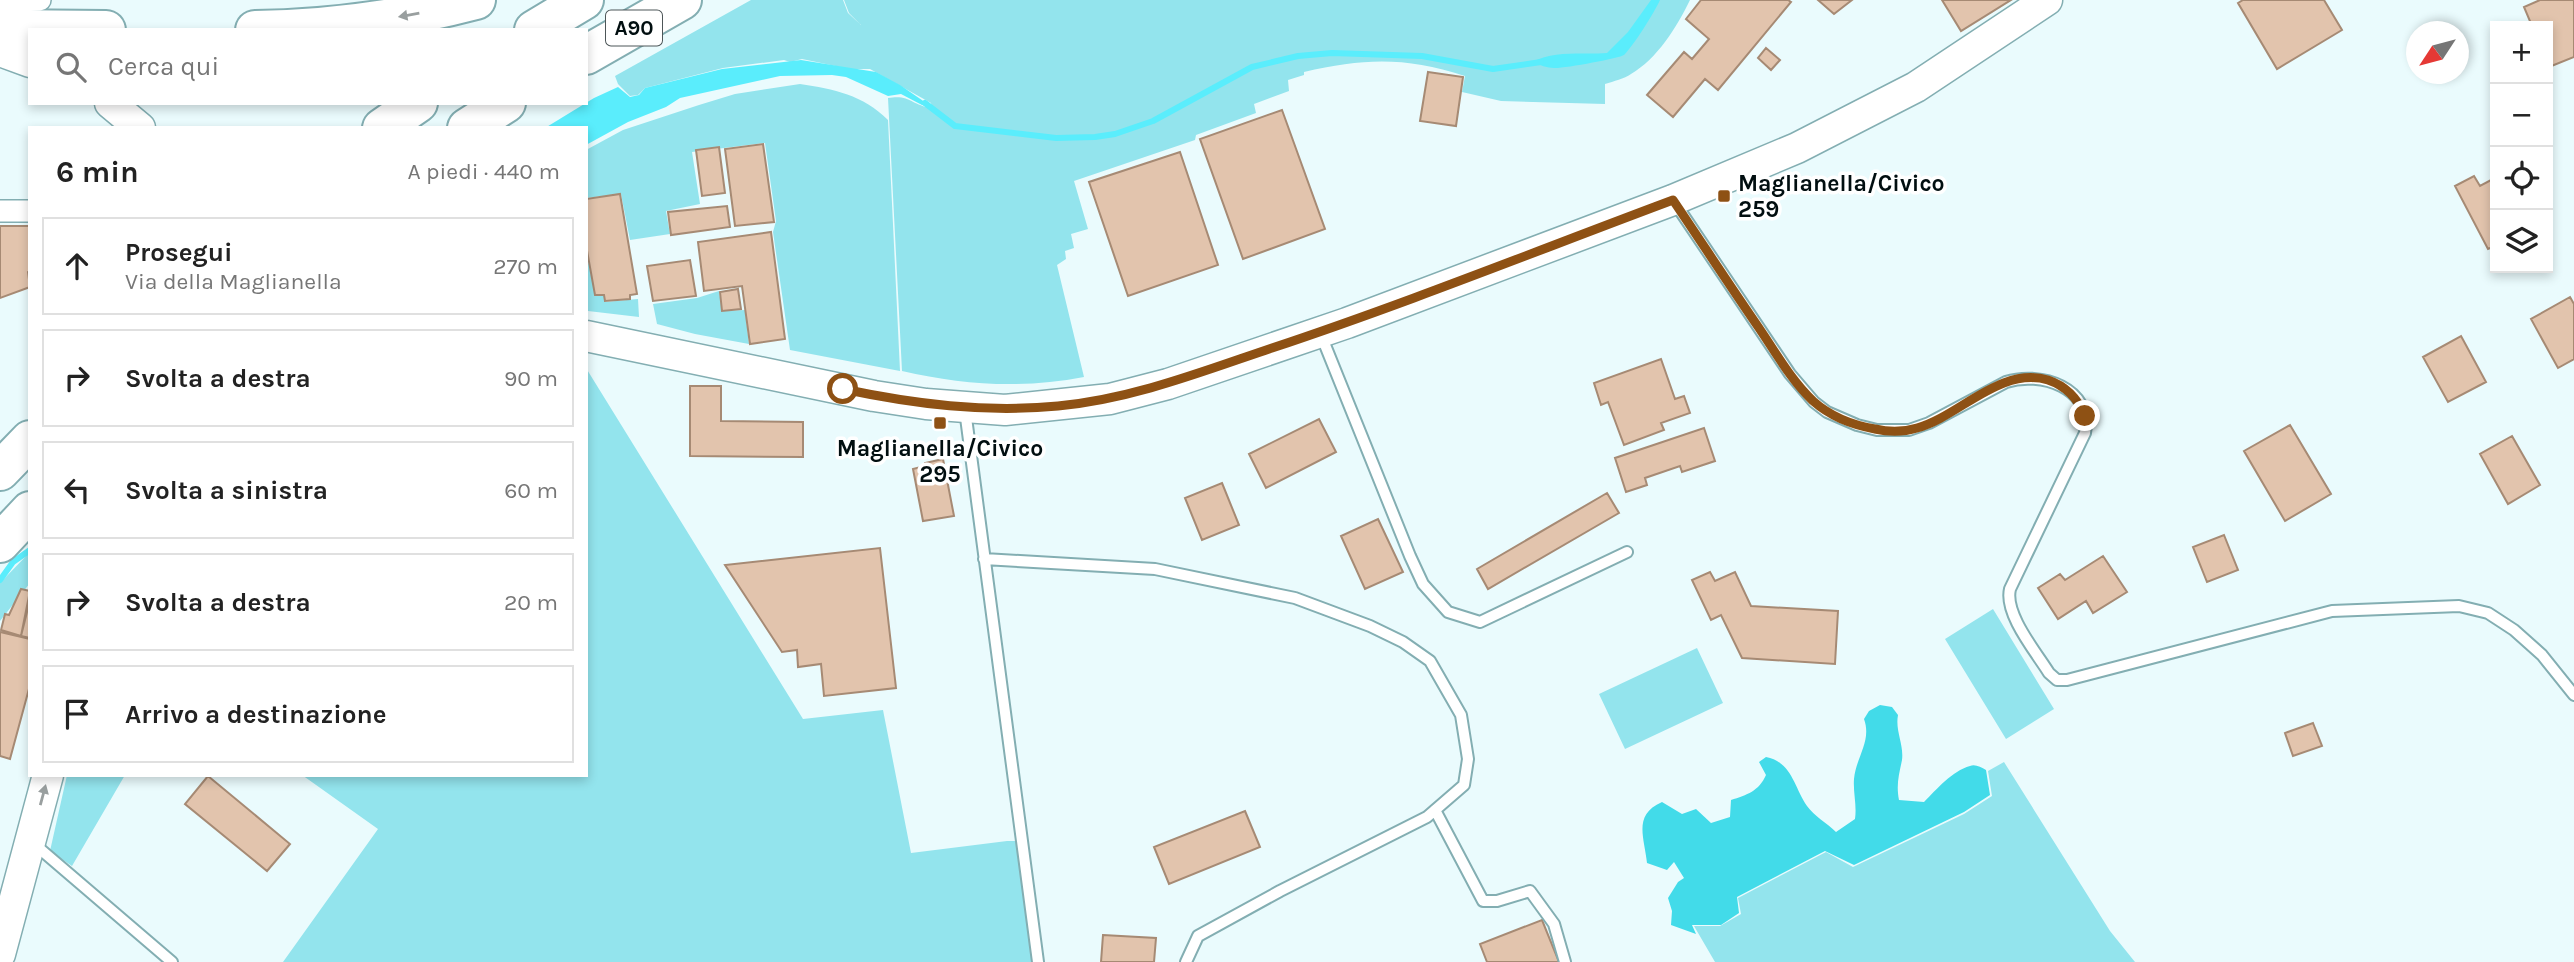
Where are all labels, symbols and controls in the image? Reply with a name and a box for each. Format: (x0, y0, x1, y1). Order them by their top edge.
one-way arrow (398, 10, 420, 21)
road number: A90 (606, 10, 662, 46)
north arrow (2406, 21, 2469, 84)
map controls (2490, 21, 2553, 273)
button: + (2490, 21, 2553, 84)
search box (28, 28, 588, 105)
icon: search (52, 48, 90, 86)
text: Cerca qui (108, 51, 219, 82)
button: − (2490, 84, 2553, 147)
button: locate (2490, 147, 2553, 210)
text: 6 min (56, 154, 139, 190)
text: A piedi · 440 m (407, 158, 560, 185)
place label: Maglianella/Civico 259 (1738, 170, 1945, 223)
marker: Maglianella/Civico 259 (1716, 188, 1732, 204)
button: layers (2490, 210, 2553, 273)
text: Prosegui (125, 237, 232, 268)
icon: ahead (58, 247, 96, 285)
text: 270 m (493, 253, 558, 280)
text: Via della Maglianella (125, 268, 342, 295)
icon: right (58, 359, 96, 397)
text: Svolta a destra (125, 363, 311, 394)
text: 90 m (504, 365, 558, 392)
route start (827, 373, 858, 404)
route end (2069, 400, 2100, 431)
marker: Maglianella/Civico 295 (932, 415, 948, 431)
place label: Maglianella/Civico 295 (837, 435, 1043, 488)
icon: left (58, 471, 96, 509)
text: Svolta a sinistra (125, 475, 328, 506)
text: 60 m (504, 477, 558, 504)
icon: right (58, 583, 96, 621)
text: Svolta a destra (125, 587, 311, 618)
text: 20 m (504, 589, 558, 616)
icon: arrive (58, 695, 96, 733)
text: Arrivo a destinazione (125, 699, 387, 730)
one-way arrow (38, 784, 49, 806)

